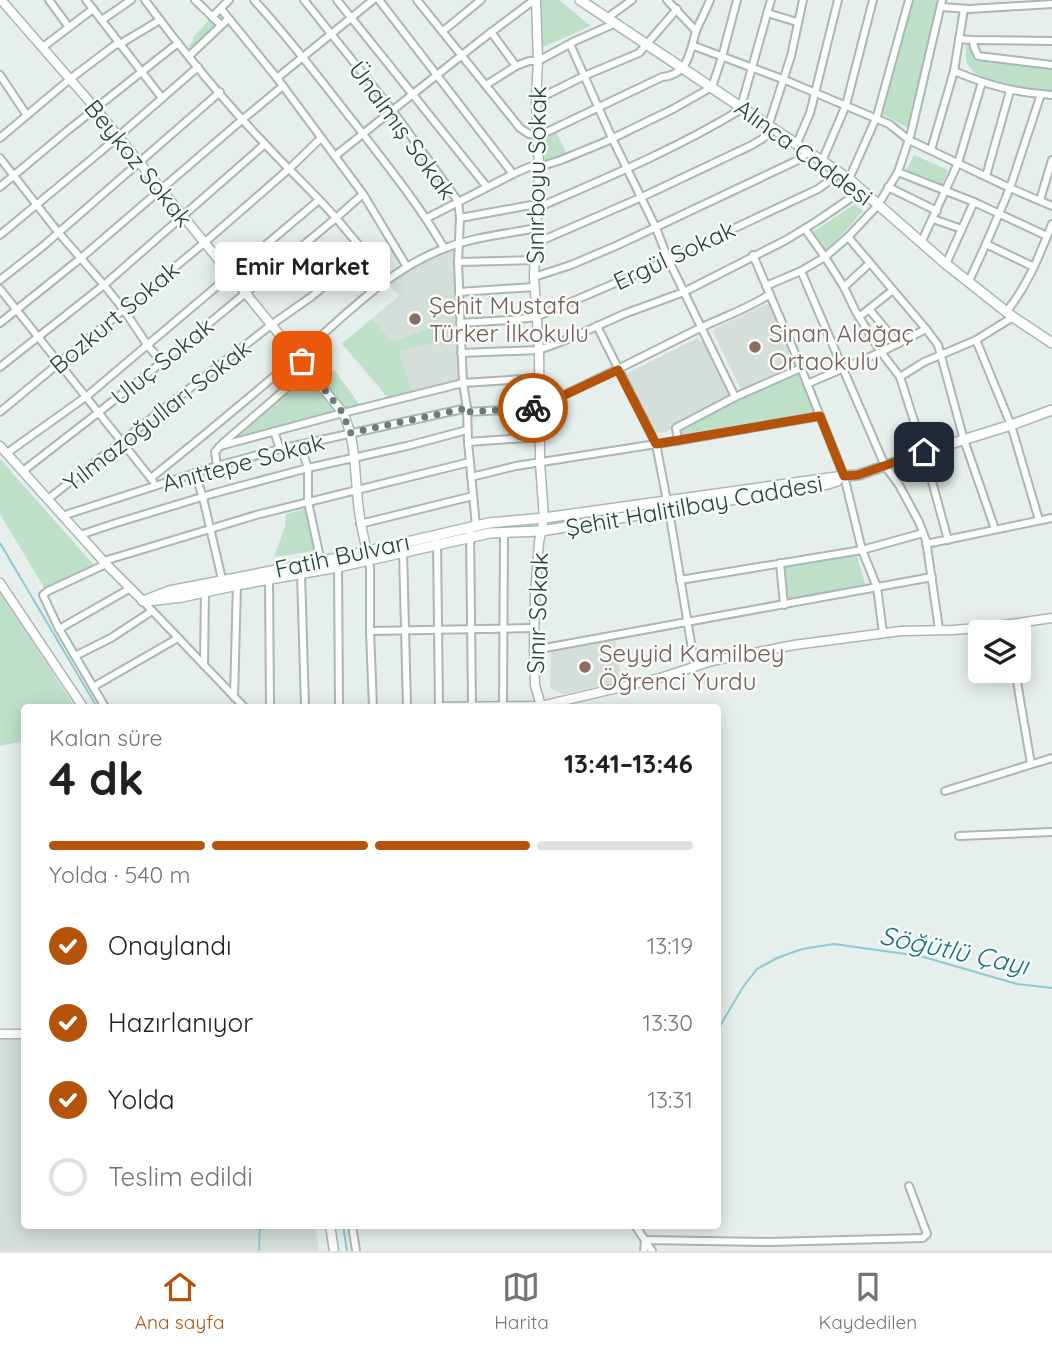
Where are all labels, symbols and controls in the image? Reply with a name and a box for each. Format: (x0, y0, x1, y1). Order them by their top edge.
street label: Ünalmış Sokak (343, 55, 463, 205)
street label: Sınırboyu Sokak (519, 86, 553, 264)
street label: Alınca Caddesi (729, 92, 879, 212)
street label: Beykoz Sokak (78, 93, 200, 233)
street label: Ergül Sokak (608, 214, 740, 296)
callout: Emir Market (215, 242, 390, 291)
text: Emir Market (235, 252, 370, 281)
street label: Bozkurt Sokak (43, 254, 185, 380)
place label: Şehit Mustafa Türker İlkokulu (429, 290, 589, 348)
street label: Uluç Sokak (105, 311, 219, 411)
marker: Şehit Mustafa Türker İlkokulu (407, 311, 423, 327)
place label: Sinan Alağaç Ortaokulu (769, 318, 914, 376)
pin (272, 331, 332, 391)
street label: Yılmazoğulları Sokak (57, 333, 257, 497)
marker: Sinan Alağaç Ortaokulu (747, 339, 763, 355)
icon: bag (283, 342, 321, 380)
courier (498, 373, 568, 443)
icon: bike (514, 389, 552, 427)
pin (894, 422, 954, 482)
street label: Anıttepe Sokak (158, 426, 328, 498)
icon: home (905, 433, 943, 471)
street label: Şehit Halitilbay Caddesi (563, 468, 825, 542)
street label: Fatih Bulvarı (272, 526, 412, 584)
street label: Sınır Sokak (520, 552, 554, 674)
map controls (968, 620, 1031, 683)
button: layers (968, 620, 1031, 683)
place label: Seyyid Kamilbey Öğrenci Yurdu (599, 638, 784, 696)
marker: Seyyid Kamilbey Öğrenci Yurdu (577, 659, 593, 675)
text: Kalan süre (49, 723, 162, 752)
text: 13:41–13:46 (564, 747, 693, 780)
text: 4 dk (49, 749, 144, 807)
text: Yolda · 540 m (49, 860, 190, 889)
water label: Söğütlü Çayı (877, 918, 1033, 982)
icon: check (49, 927, 87, 965)
text: Onaylandı (108, 929, 232, 962)
text: 13:19 (647, 931, 693, 960)
icon: check (49, 1004, 87, 1042)
text: Hazırlanıyor (108, 1006, 253, 1039)
text: 13:30 (642, 1008, 693, 1037)
icon: check (49, 1081, 87, 1119)
text: Yolda (108, 1083, 174, 1116)
text: 13:31 (648, 1085, 693, 1114)
text: Teslim edildi (108, 1160, 253, 1193)
tab: Ana sayfa (135, 1268, 225, 1334)
tab: Harita (494, 1268, 549, 1334)
tab: Kaydedilen (818, 1268, 917, 1334)

